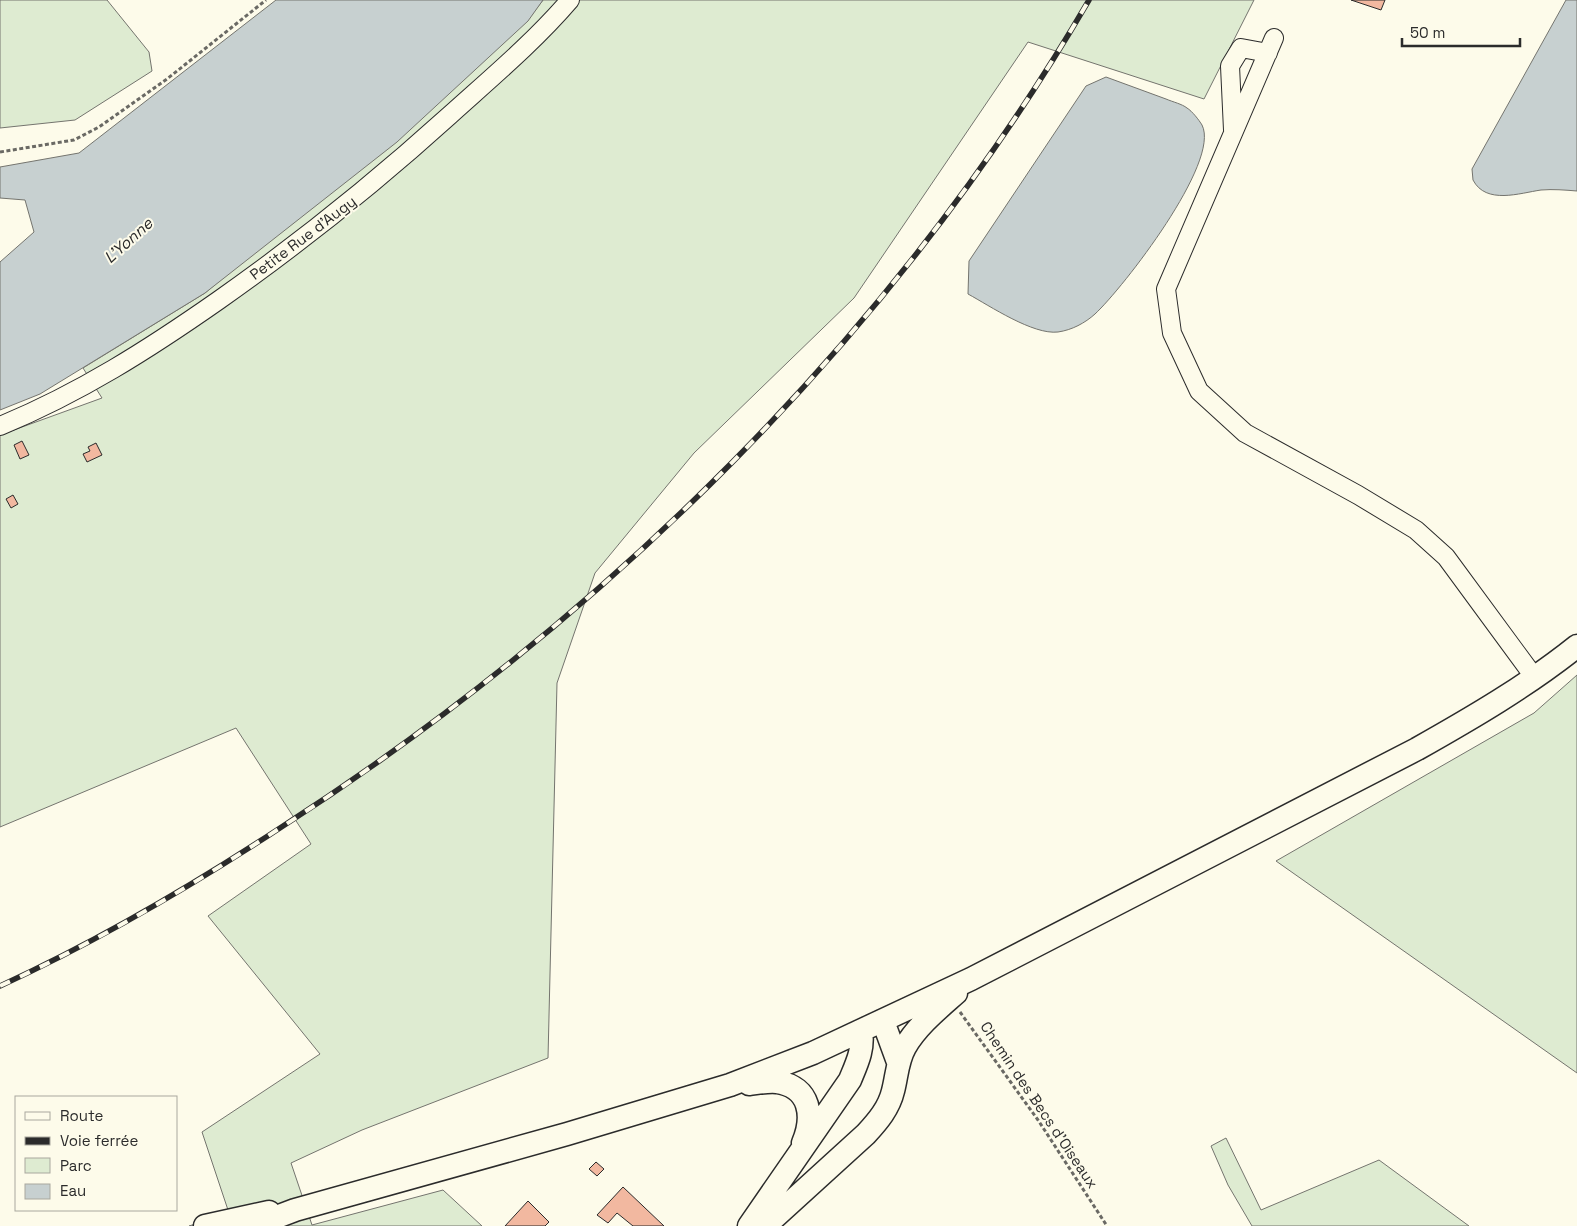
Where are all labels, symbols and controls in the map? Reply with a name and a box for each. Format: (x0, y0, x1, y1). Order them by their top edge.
scale bar (1402, 15, 1520, 47)
text: 50 m (1410, 23, 1445, 42)
street label: Petite Rue d'Augy (246, 191, 360, 284)
water label: L'Yonne (100, 213, 157, 268)
street label: Chemin des Becs d'Oiseaux (976, 1018, 1103, 1192)
legend (15, 1096, 178, 1211)
text: Route (60, 1106, 104, 1125)
text: Voie ferrée (60, 1131, 138, 1150)
text: Parc (60, 1156, 92, 1175)
text: Eau (60, 1181, 86, 1200)

